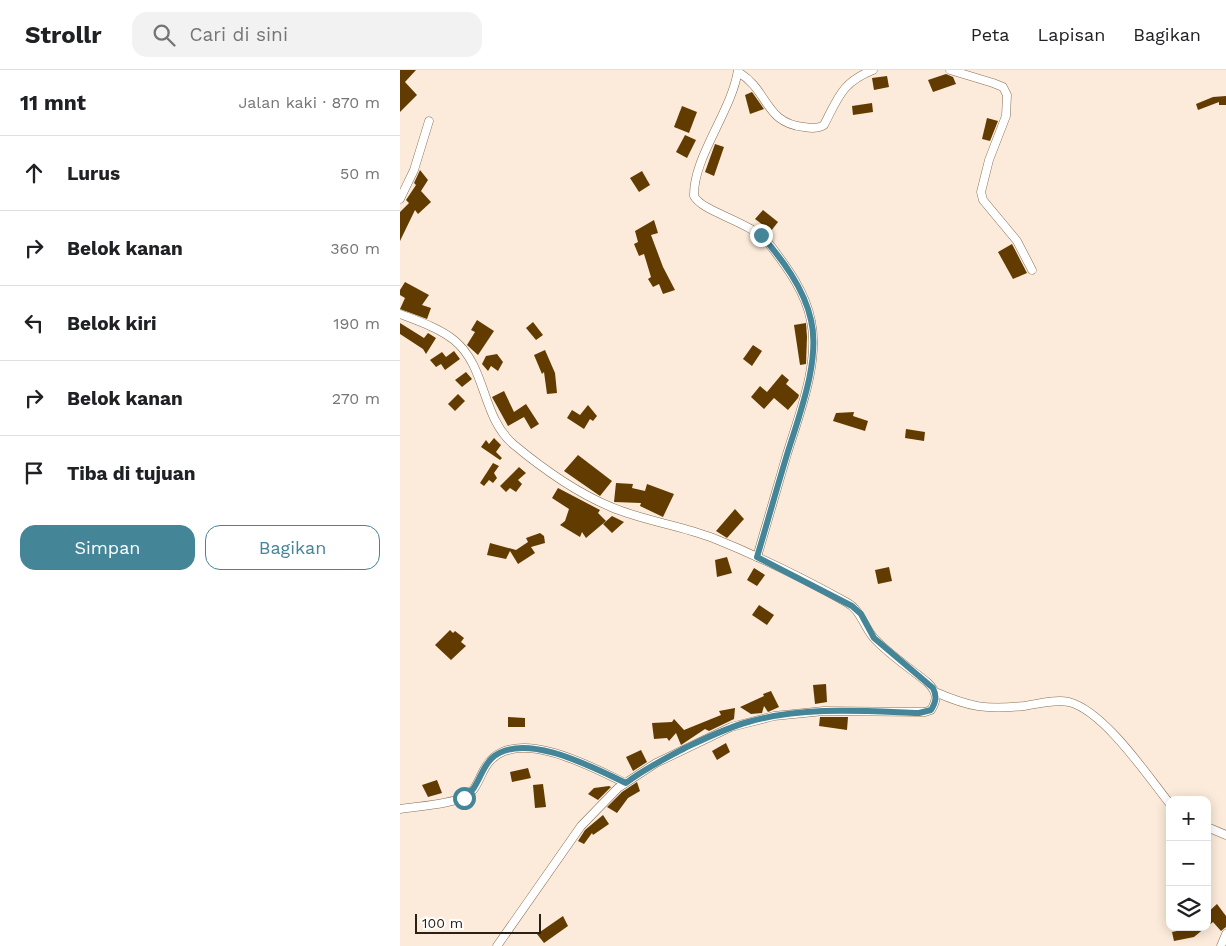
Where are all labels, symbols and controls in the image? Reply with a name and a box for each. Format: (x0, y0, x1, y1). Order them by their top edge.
search box (132, 12, 482, 57)
text: Strollr (25, 21, 102, 49)
icon: search (150, 21, 178, 49)
text: Cari di sini (190, 23, 288, 46)
text: Peta (971, 24, 1009, 45)
text: Lapisan (1037, 24, 1105, 45)
text: Bagikan (1133, 24, 1201, 45)
text: 11 mnt (20, 90, 86, 115)
text: Jalan kaki · 870 m (239, 93, 380, 112)
icon: ahead (20, 159, 48, 187)
text: Lurus (67, 162, 120, 185)
text: 50 m (340, 164, 380, 183)
route end (750, 224, 773, 247)
icon: right (20, 234, 48, 262)
text: Belok kanan (67, 237, 183, 260)
text: 360 m (330, 239, 380, 258)
icon: left (20, 309, 48, 337)
text: Belok kiri (67, 312, 157, 335)
text: 190 m (333, 314, 380, 333)
icon: right (20, 384, 48, 412)
text: Belok kanan (67, 387, 183, 410)
text: 270 m (332, 389, 380, 408)
icon: arrive (20, 459, 48, 487)
text: Tiba di tujuan (67, 462, 196, 485)
button: Simpan (20, 525, 195, 570)
button: Bagikan (205, 525, 380, 570)
route start (453, 787, 476, 810)
map controls (1166, 796, 1211, 931)
button: + (1166, 796, 1211, 841)
button: − (1166, 841, 1211, 886)
button: layers (1166, 886, 1211, 931)
scale bar (415, 911, 541, 934)
text: 100 m (422, 915, 463, 931)

